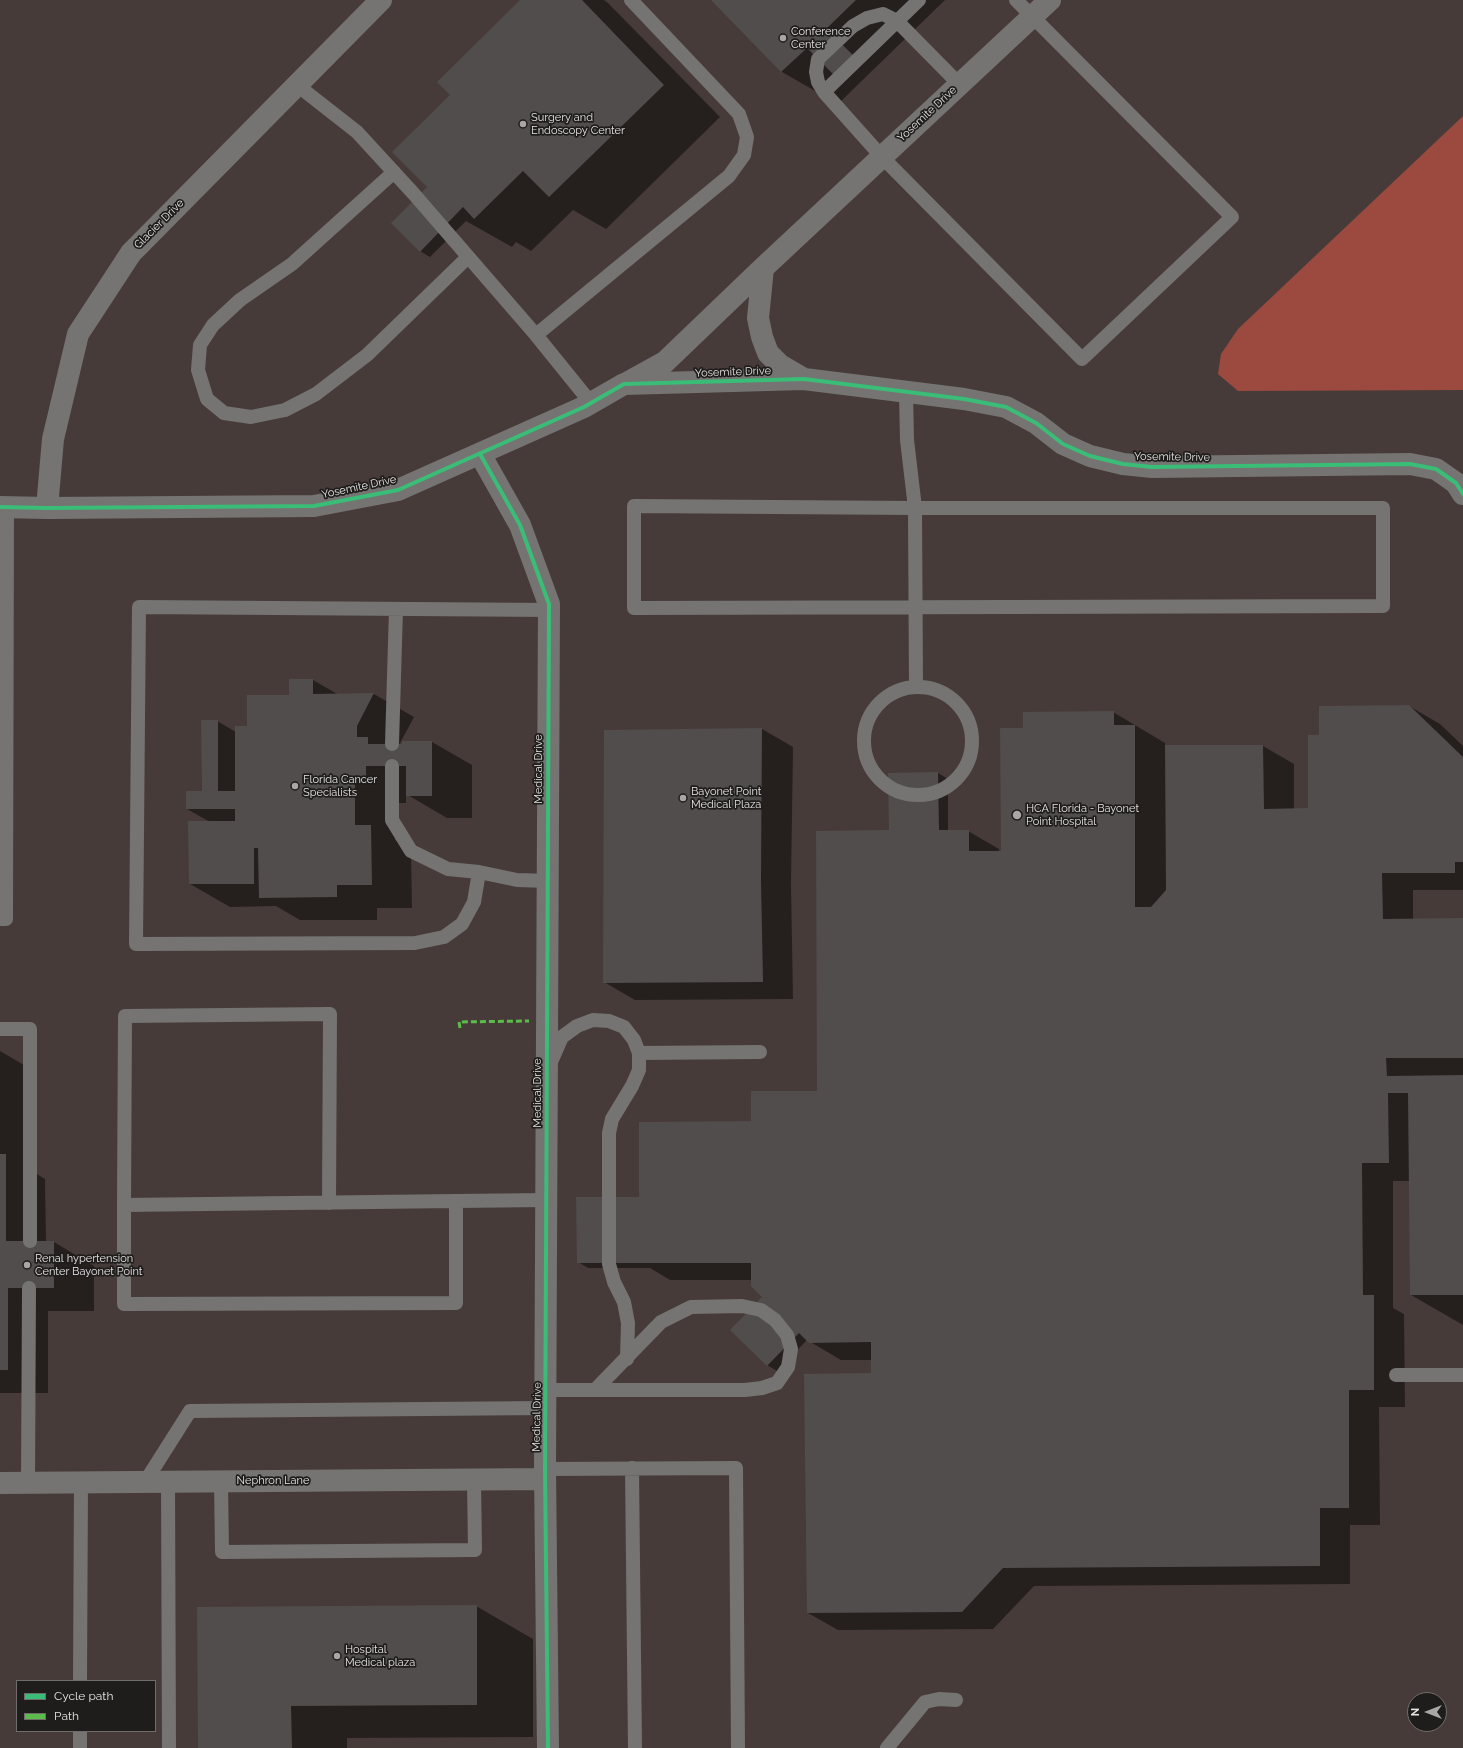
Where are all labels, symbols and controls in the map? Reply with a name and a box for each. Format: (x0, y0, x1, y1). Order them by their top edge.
place label: Conference Center (791, 25, 850, 51)
marker: Conference Center (778, 33, 788, 43)
street label: Yosemite Drive (895, 83, 959, 145)
place label: Surgery and Endoscopy Center (531, 111, 625, 137)
marker: Surgery and Endoscopy Center (518, 119, 528, 129)
street label: Glacier Drive (131, 196, 187, 252)
street label: Yosemite Drive (695, 364, 771, 380)
street label: Yosemite Drive (1134, 450, 1210, 464)
street label: Yosemite Drive (320, 473, 398, 501)
street label: Medical Drive (532, 734, 546, 804)
place label: Florida Cancer Specialists (303, 773, 377, 799)
marker: Florida Cancer Specialists (290, 781, 300, 791)
place label: Bayonet Point Medical Plaza (691, 785, 761, 811)
marker: Bayonet Point Medical Plaza (678, 793, 688, 803)
place label: HCA Florida - Bayonet Point Hospital (1026, 802, 1139, 828)
marker: HCA Florida - Bayonet Point Hospital (1011, 809, 1023, 821)
street label: Medical Drive (531, 1058, 545, 1128)
place label: Renal hypertension Center Bayonet Point (35, 1252, 143, 1278)
marker: Renal hypertension Center Bayonet Point (22, 1260, 32, 1270)
street label: Medical Drive (530, 1382, 544, 1452)
street label: Nephron Lane (237, 1474, 309, 1488)
place label: Hospital Medical plaza (345, 1643, 415, 1669)
marker: Hospital Medical plaza (332, 1651, 342, 1661)
legend (16, 1680, 156, 1732)
text: Cycle path (54, 1689, 113, 1703)
north arrow (1407, 1692, 1447, 1732)
text: N (1409, 1708, 1422, 1716)
text: Path (54, 1709, 79, 1723)

